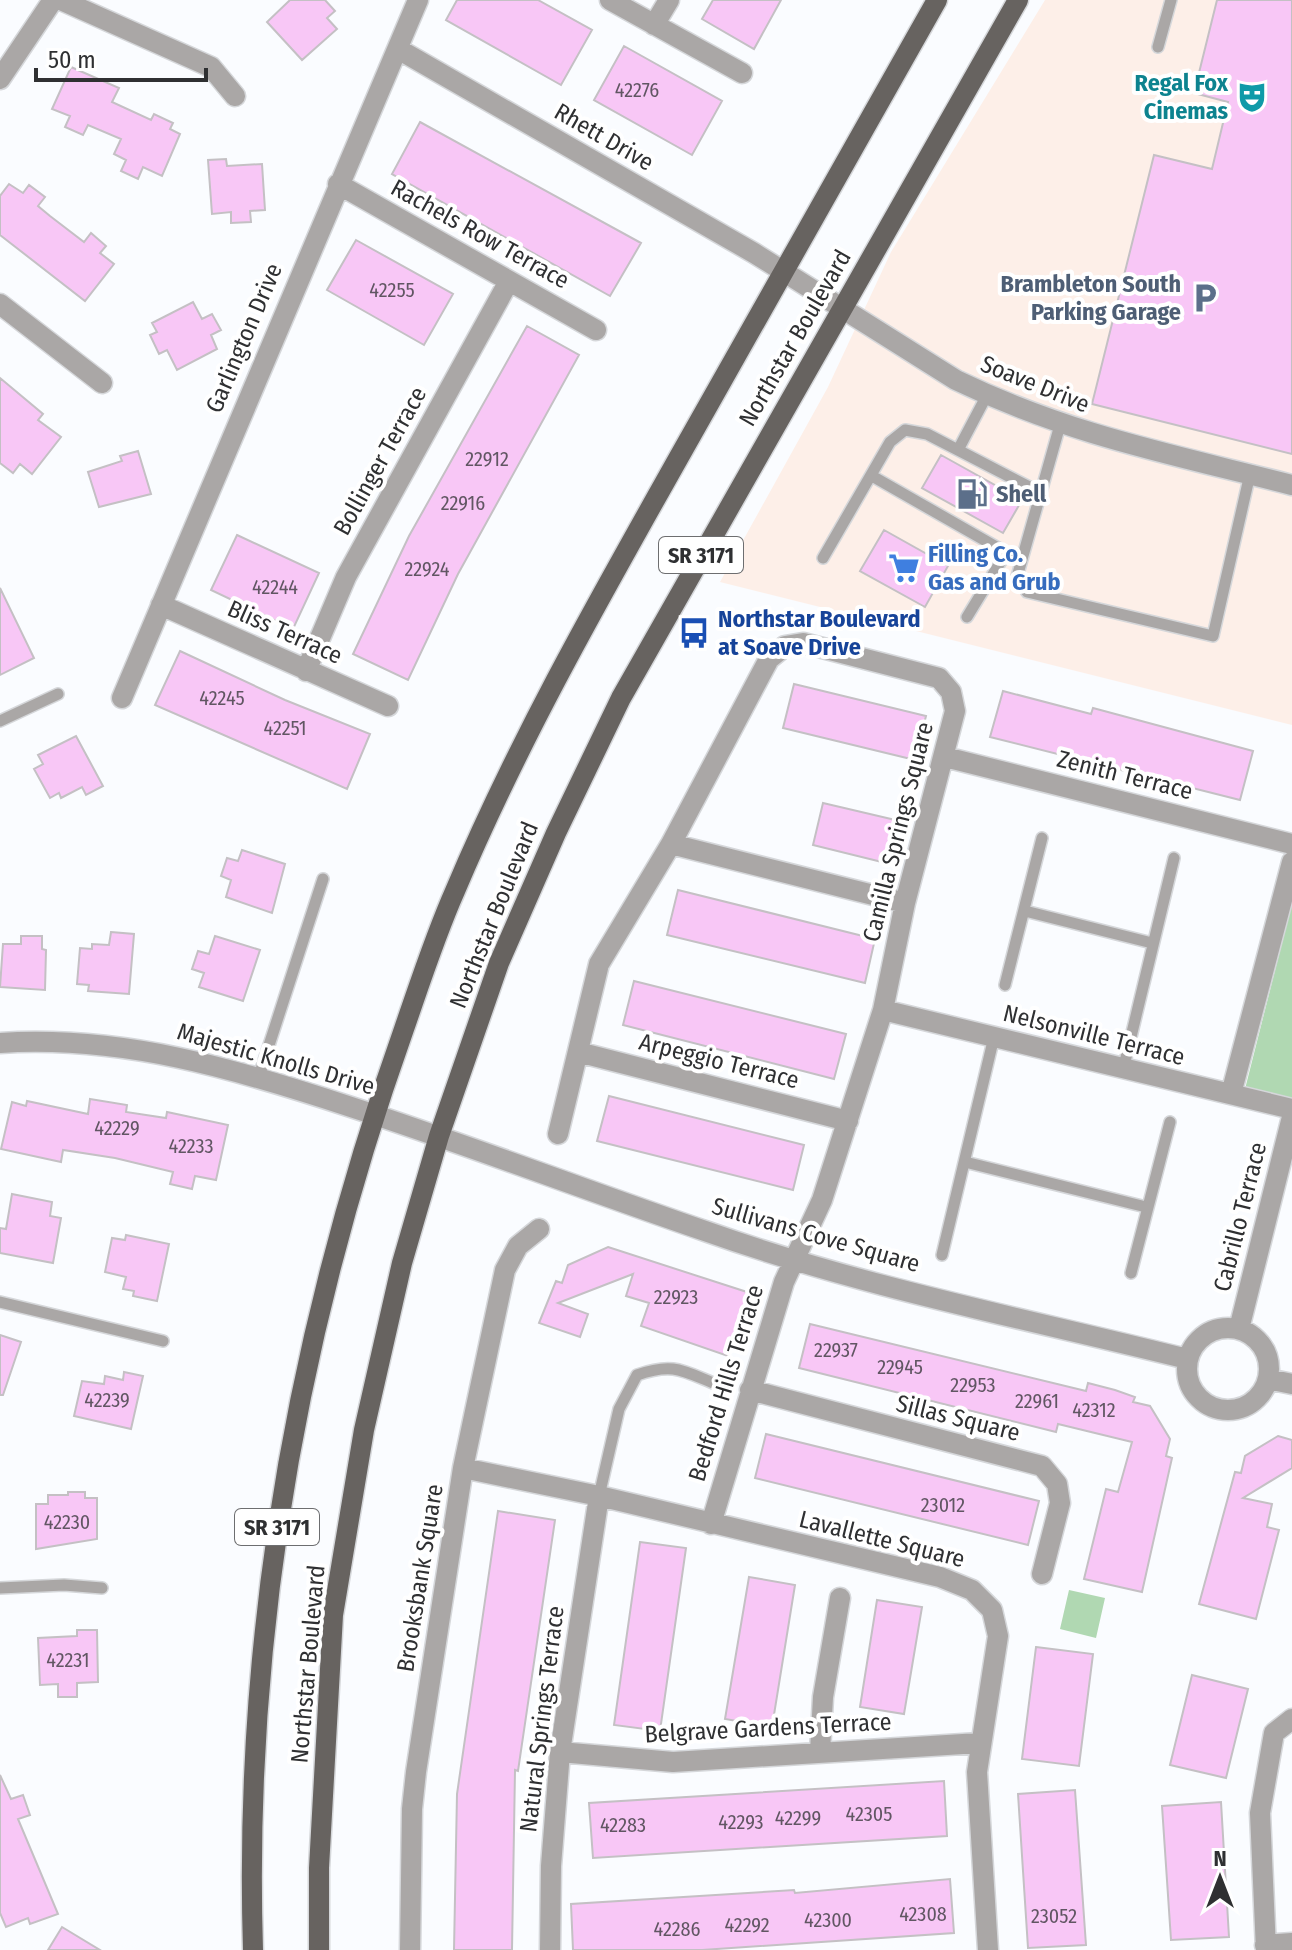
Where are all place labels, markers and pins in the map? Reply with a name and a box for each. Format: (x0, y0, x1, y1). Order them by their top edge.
place label: Regal Fox Cinemas (1135, 69, 1229, 125)
theatre icon: Regal Fox Cinemas (1235, 80, 1269, 114)
place label: Brambleton South Parking Garage (1000, 270, 1181, 326)
parking icon: Brambleton South Parking Garage (1188, 281, 1222, 315)
fuel station icon: Shell (955, 477, 989, 511)
place label: Shell (996, 480, 1047, 508)
place label: Filling Co. Gas and Grub (928, 540, 1060, 596)
supermarket icon: Filling Co. Gas and Grub (887, 551, 921, 585)
place label: Northstar Boulevard at Soave Drive (718, 605, 920, 661)
bus stop icon: Northstar Boulevard at Soave Drive (677, 616, 711, 650)

